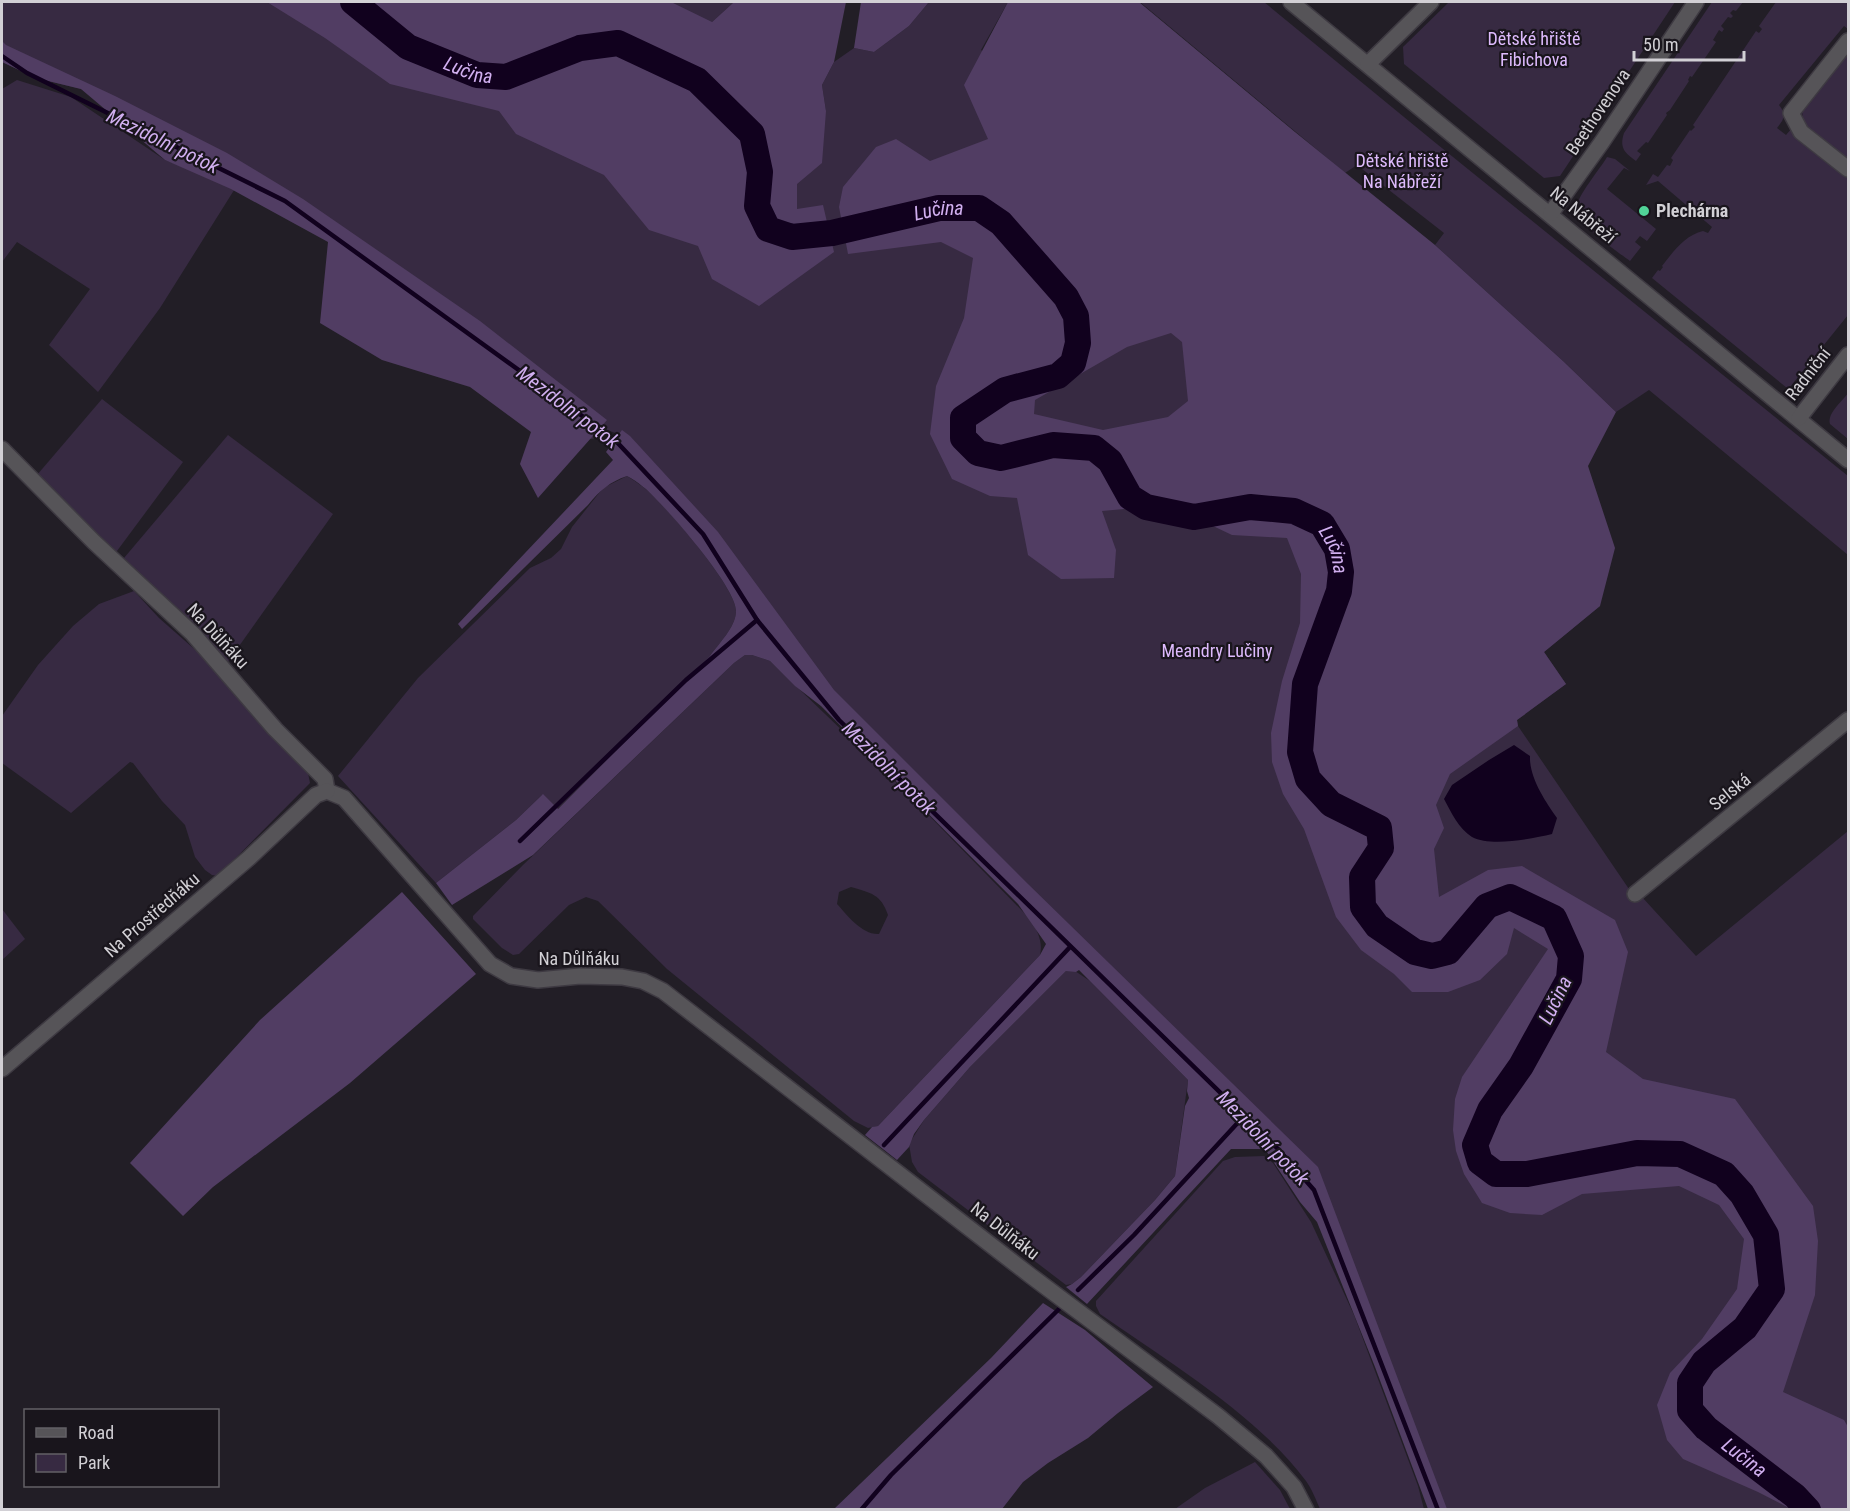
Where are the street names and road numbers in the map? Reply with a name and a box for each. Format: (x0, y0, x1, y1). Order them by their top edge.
street label: Beethovenova (1561, 65, 1634, 159)
street label: Na Nábřeží (1546, 182, 1621, 248)
street label: Radniční (1780, 343, 1835, 404)
street label: Na Důlňáku (183, 599, 254, 673)
street label: Selská (1705, 769, 1755, 815)
street label: Na Prostředňáku (100, 868, 203, 961)
street label: Na Důlňáku (538, 948, 620, 969)
street label: Na Důlňáku (967, 1197, 1044, 1264)

